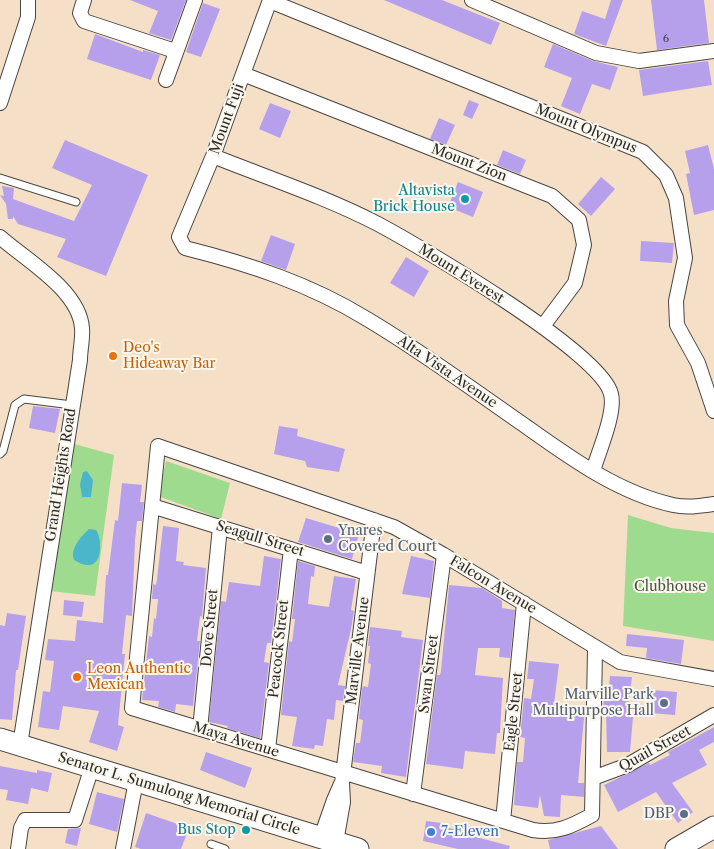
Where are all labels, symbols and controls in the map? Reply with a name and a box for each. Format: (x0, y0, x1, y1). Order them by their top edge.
house number: 6 (663, 32, 669, 46)
street label: Mount Fuji (206, 81, 248, 157)
street label: Mount Olympus (533, 101, 639, 157)
street label: Mount Zion (429, 141, 509, 185)
place label: Altavista Brick House (373, 183, 455, 216)
marker: Altavista Brick House (459, 193, 471, 205)
street label: Mount Everest (415, 241, 507, 307)
street label: Alta Vista Avenue (394, 332, 500, 412)
place label: Deo's Hideaway Bar (123, 340, 215, 372)
marker: Deo's Hideaway Bar (107, 350, 119, 362)
street label: Grand Heights Road (42, 407, 80, 543)
street label: Seagull Street (214, 518, 306, 560)
place label: Ynares Covered Court (338, 523, 437, 556)
marker: Ynares Covered Court (322, 533, 334, 545)
street label: Falcon Avenue (447, 552, 539, 618)
park label: Clubhouse (634, 579, 706, 595)
street label: Dove Street (198, 588, 222, 668)
street label: Marville Avenue (343, 596, 373, 706)
street label: Peacock Street (265, 599, 293, 699)
street label: Swan Street (416, 634, 442, 714)
place label: Leon Authentic Mexican (87, 661, 191, 694)
marker: Leon Authentic Mexican (71, 671, 83, 683)
street label: Eagle Street (501, 671, 527, 753)
place label: Marville Park Multipurpose Hall (532, 687, 654, 720)
marker: Marville Park Multipurpose Hall (658, 697, 670, 709)
street label: Maya Avenue (191, 719, 281, 761)
street label: Quail Street (616, 722, 694, 776)
street label: Senator L. Sumulong Memorial Circle (56, 749, 302, 839)
place label: DBP (644, 806, 674, 822)
marker: DBP (678, 808, 690, 820)
place label: Bus Stop (177, 822, 236, 838)
marker: Bus Stop (240, 824, 252, 836)
place label: 7-Eleven (441, 824, 499, 840)
marker: 7-Eleven (425, 826, 437, 838)

